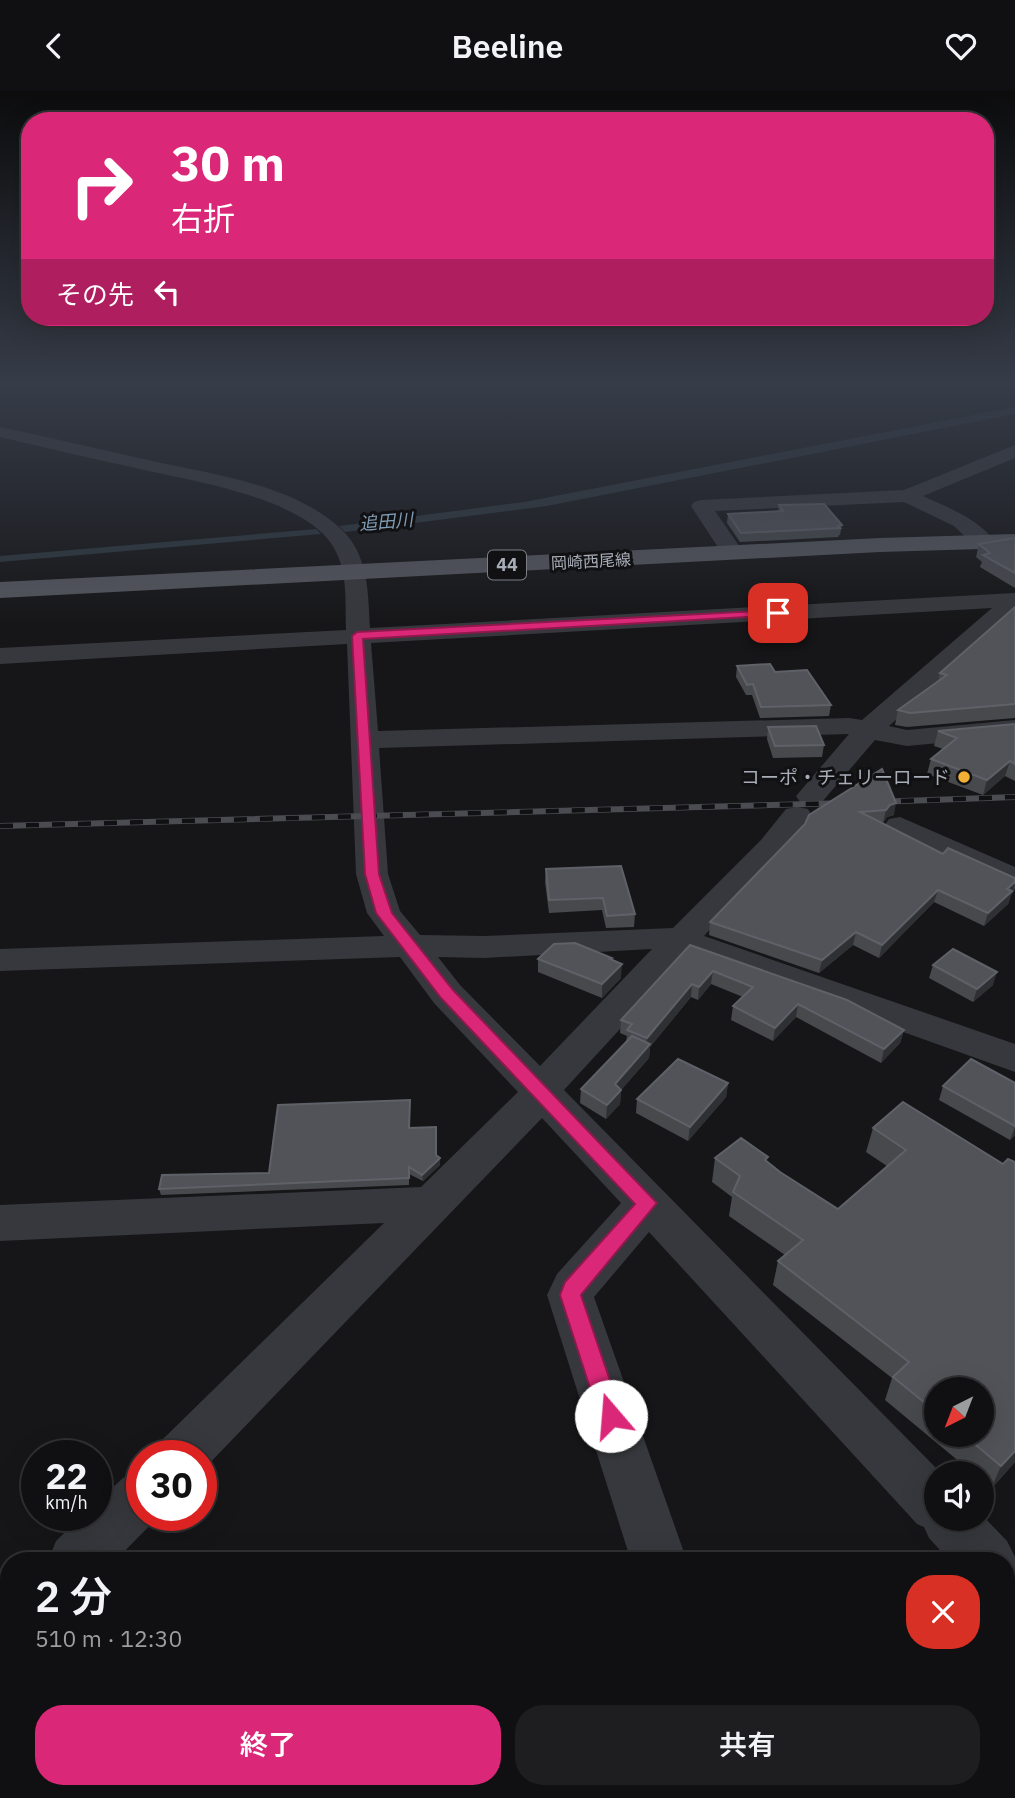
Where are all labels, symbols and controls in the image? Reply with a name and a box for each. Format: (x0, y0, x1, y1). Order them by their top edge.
text: Beeline (452, 25, 563, 67)
icon: back (35, 27, 73, 65)
icon: heart (942, 27, 980, 65)
text: 30 m (171, 131, 285, 194)
icon: right (56, 140, 147, 231)
text: 右折 (171, 197, 235, 239)
icon: left (148, 273, 186, 311)
text: その先 (56, 277, 134, 311)
water label: 追田川 (358, 508, 416, 535)
street label: 岡崎西尾線 (551, 549, 631, 573)
road number: 44 (488, 551, 526, 579)
pin (748, 583, 808, 643)
icon: arrive (759, 594, 797, 632)
place label: コーポ・チェリーロード (741, 765, 950, 789)
marker: コーポ・チェリーロード (956, 769, 972, 785)
north arrow (924, 1377, 994, 1447)
map controls (924, 1377, 994, 1531)
position arrow (574, 1379, 648, 1453)
speed limit sign: 30 (126, 1440, 217, 1531)
text: 22 (45, 1453, 88, 1499)
button: sound (924, 1461, 994, 1531)
text: km/h (45, 1491, 88, 1514)
text: 2 分 (35, 1569, 112, 1624)
button: close (906, 1575, 980, 1649)
text: 510 m · 12:30 (35, 1623, 182, 1653)
button: 終了 (35, 1705, 501, 1785)
button: 共有 (515, 1705, 980, 1785)

